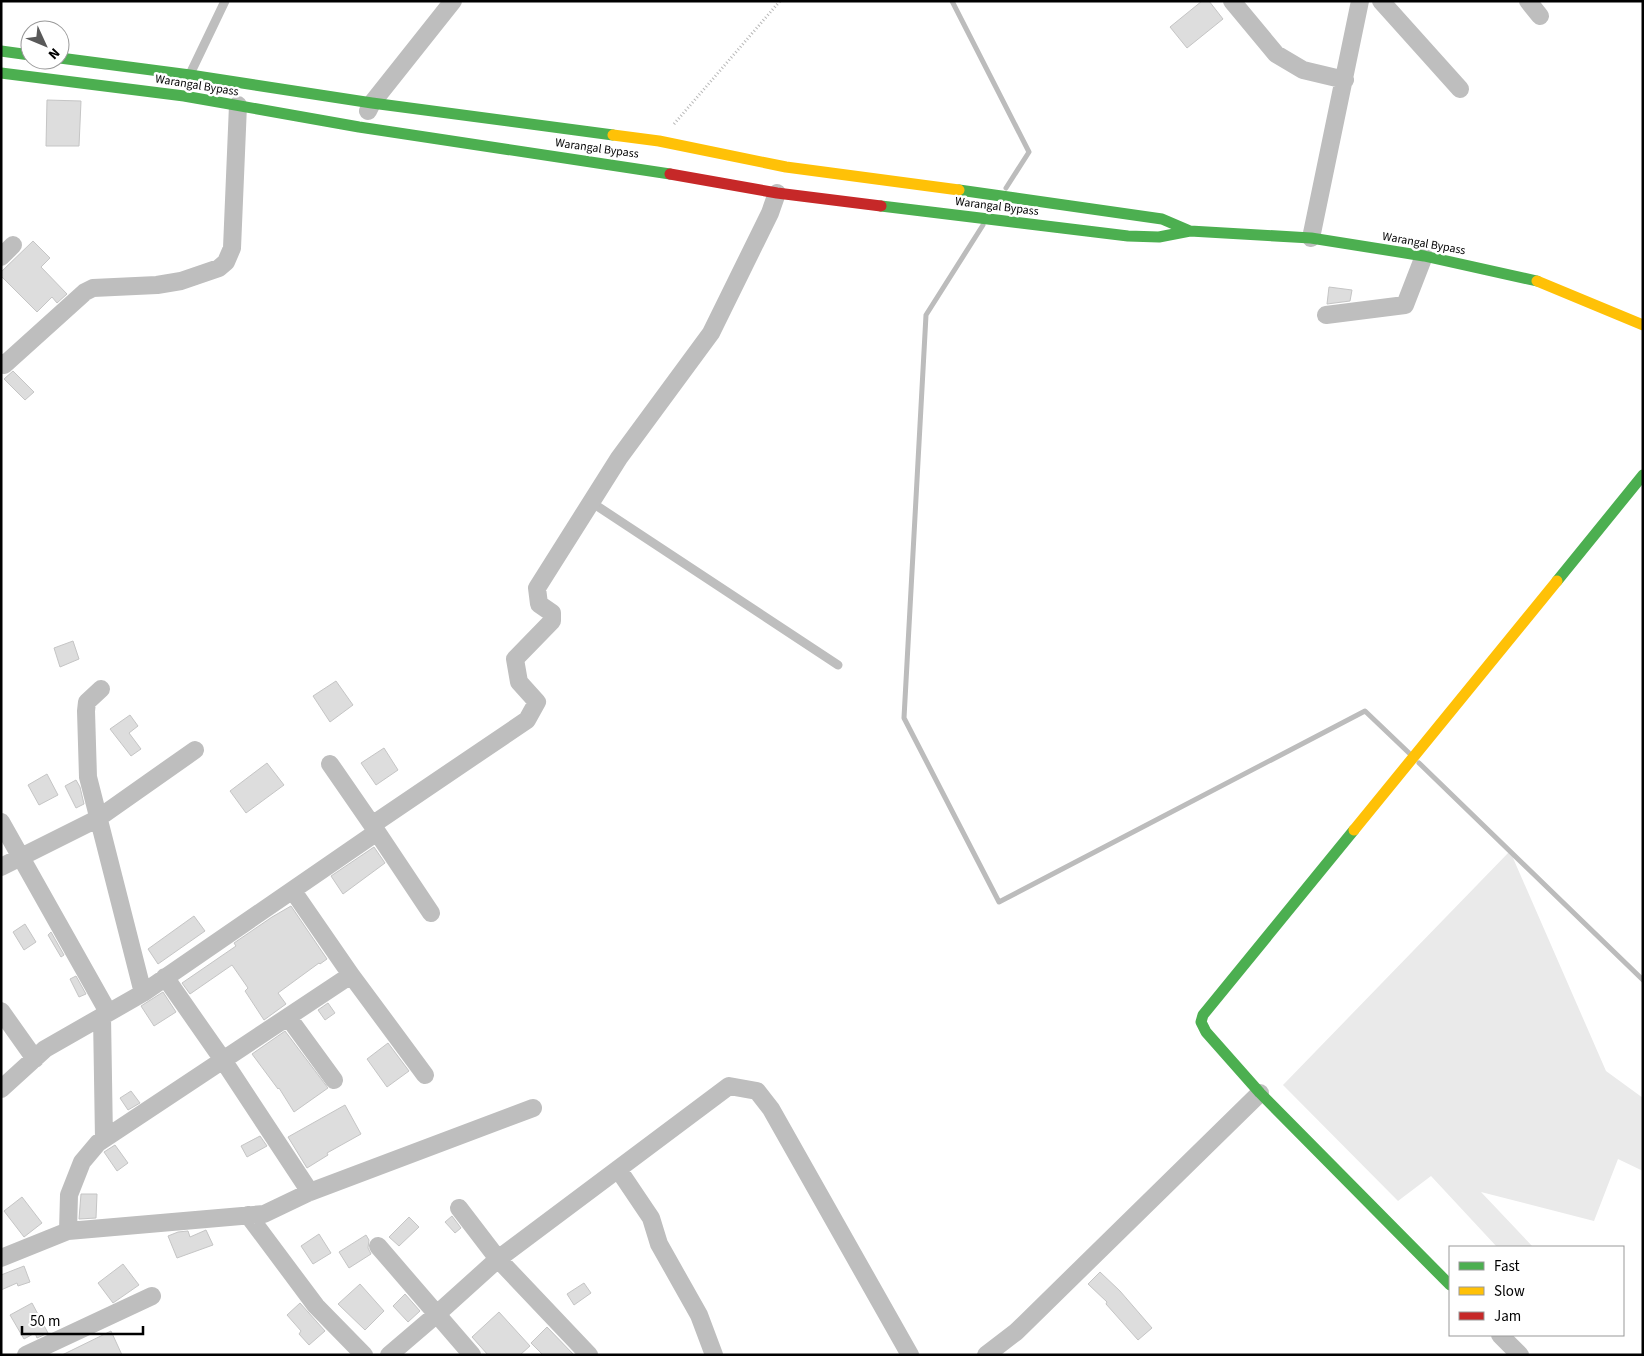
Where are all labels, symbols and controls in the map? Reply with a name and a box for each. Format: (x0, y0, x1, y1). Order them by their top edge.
north arrow (20, 20, 70, 70)
text: N (43, 43, 64, 64)
street label: Warangal Bypass (154, 71, 240, 100)
street label: Warangal Bypass (554, 134, 640, 163)
street label: Warangal Bypass (954, 193, 1040, 220)
street label: Warangal Bypass (1381, 228, 1467, 259)
legend (1449, 1246, 1624, 1336)
text: Fast (1494, 1256, 1520, 1277)
text: Slow (1494, 1281, 1525, 1302)
scale bar (22, 1304, 144, 1336)
text: Jam (1494, 1306, 1521, 1327)
text: 50 m (30, 1311, 60, 1332)

